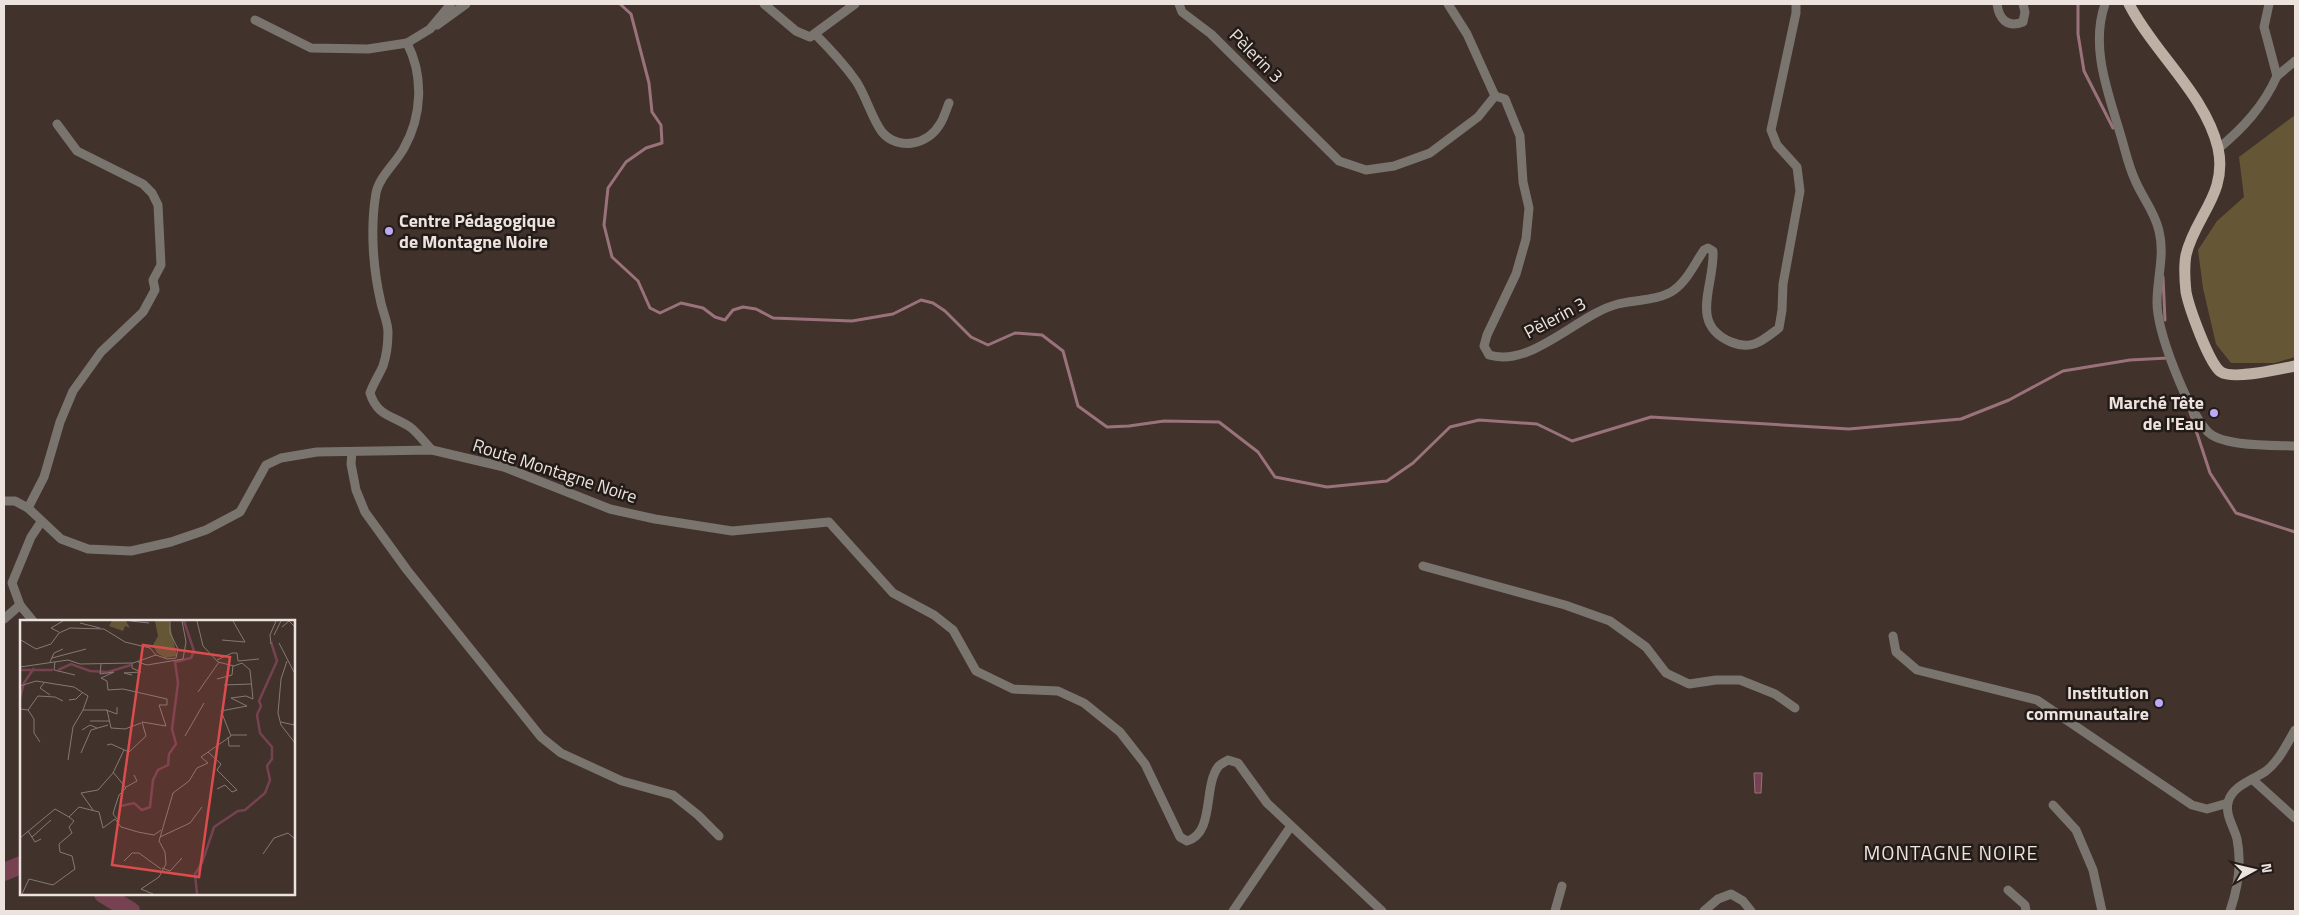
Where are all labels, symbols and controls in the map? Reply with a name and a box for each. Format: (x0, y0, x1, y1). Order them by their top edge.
street label: Pèlerin 3 (1223, 22, 1290, 89)
place label: Centre Pédagogique de Montagne Noire (399, 207, 555, 255)
marker: Centre Pédagogique de Montagne Noire (383, 225, 395, 237)
street label: Pèlerin 3 (1519, 290, 1591, 345)
place label: Marché Tête de l'Eau (2108, 389, 2204, 437)
marker: Marché Tête de l'Eau (2208, 407, 2220, 419)
street label: Route Montagne Noire (469, 431, 641, 510)
inset map (20, 620, 295, 895)
place label: Institution communautaire (2026, 679, 2149, 727)
marker: Institution communautaire (2153, 697, 2165, 709)
district label: MONTAGNE NOIRE (1863, 837, 2039, 868)
north arrow (2229, 845, 2279, 895)
text: N (2256, 862, 2278, 874)

